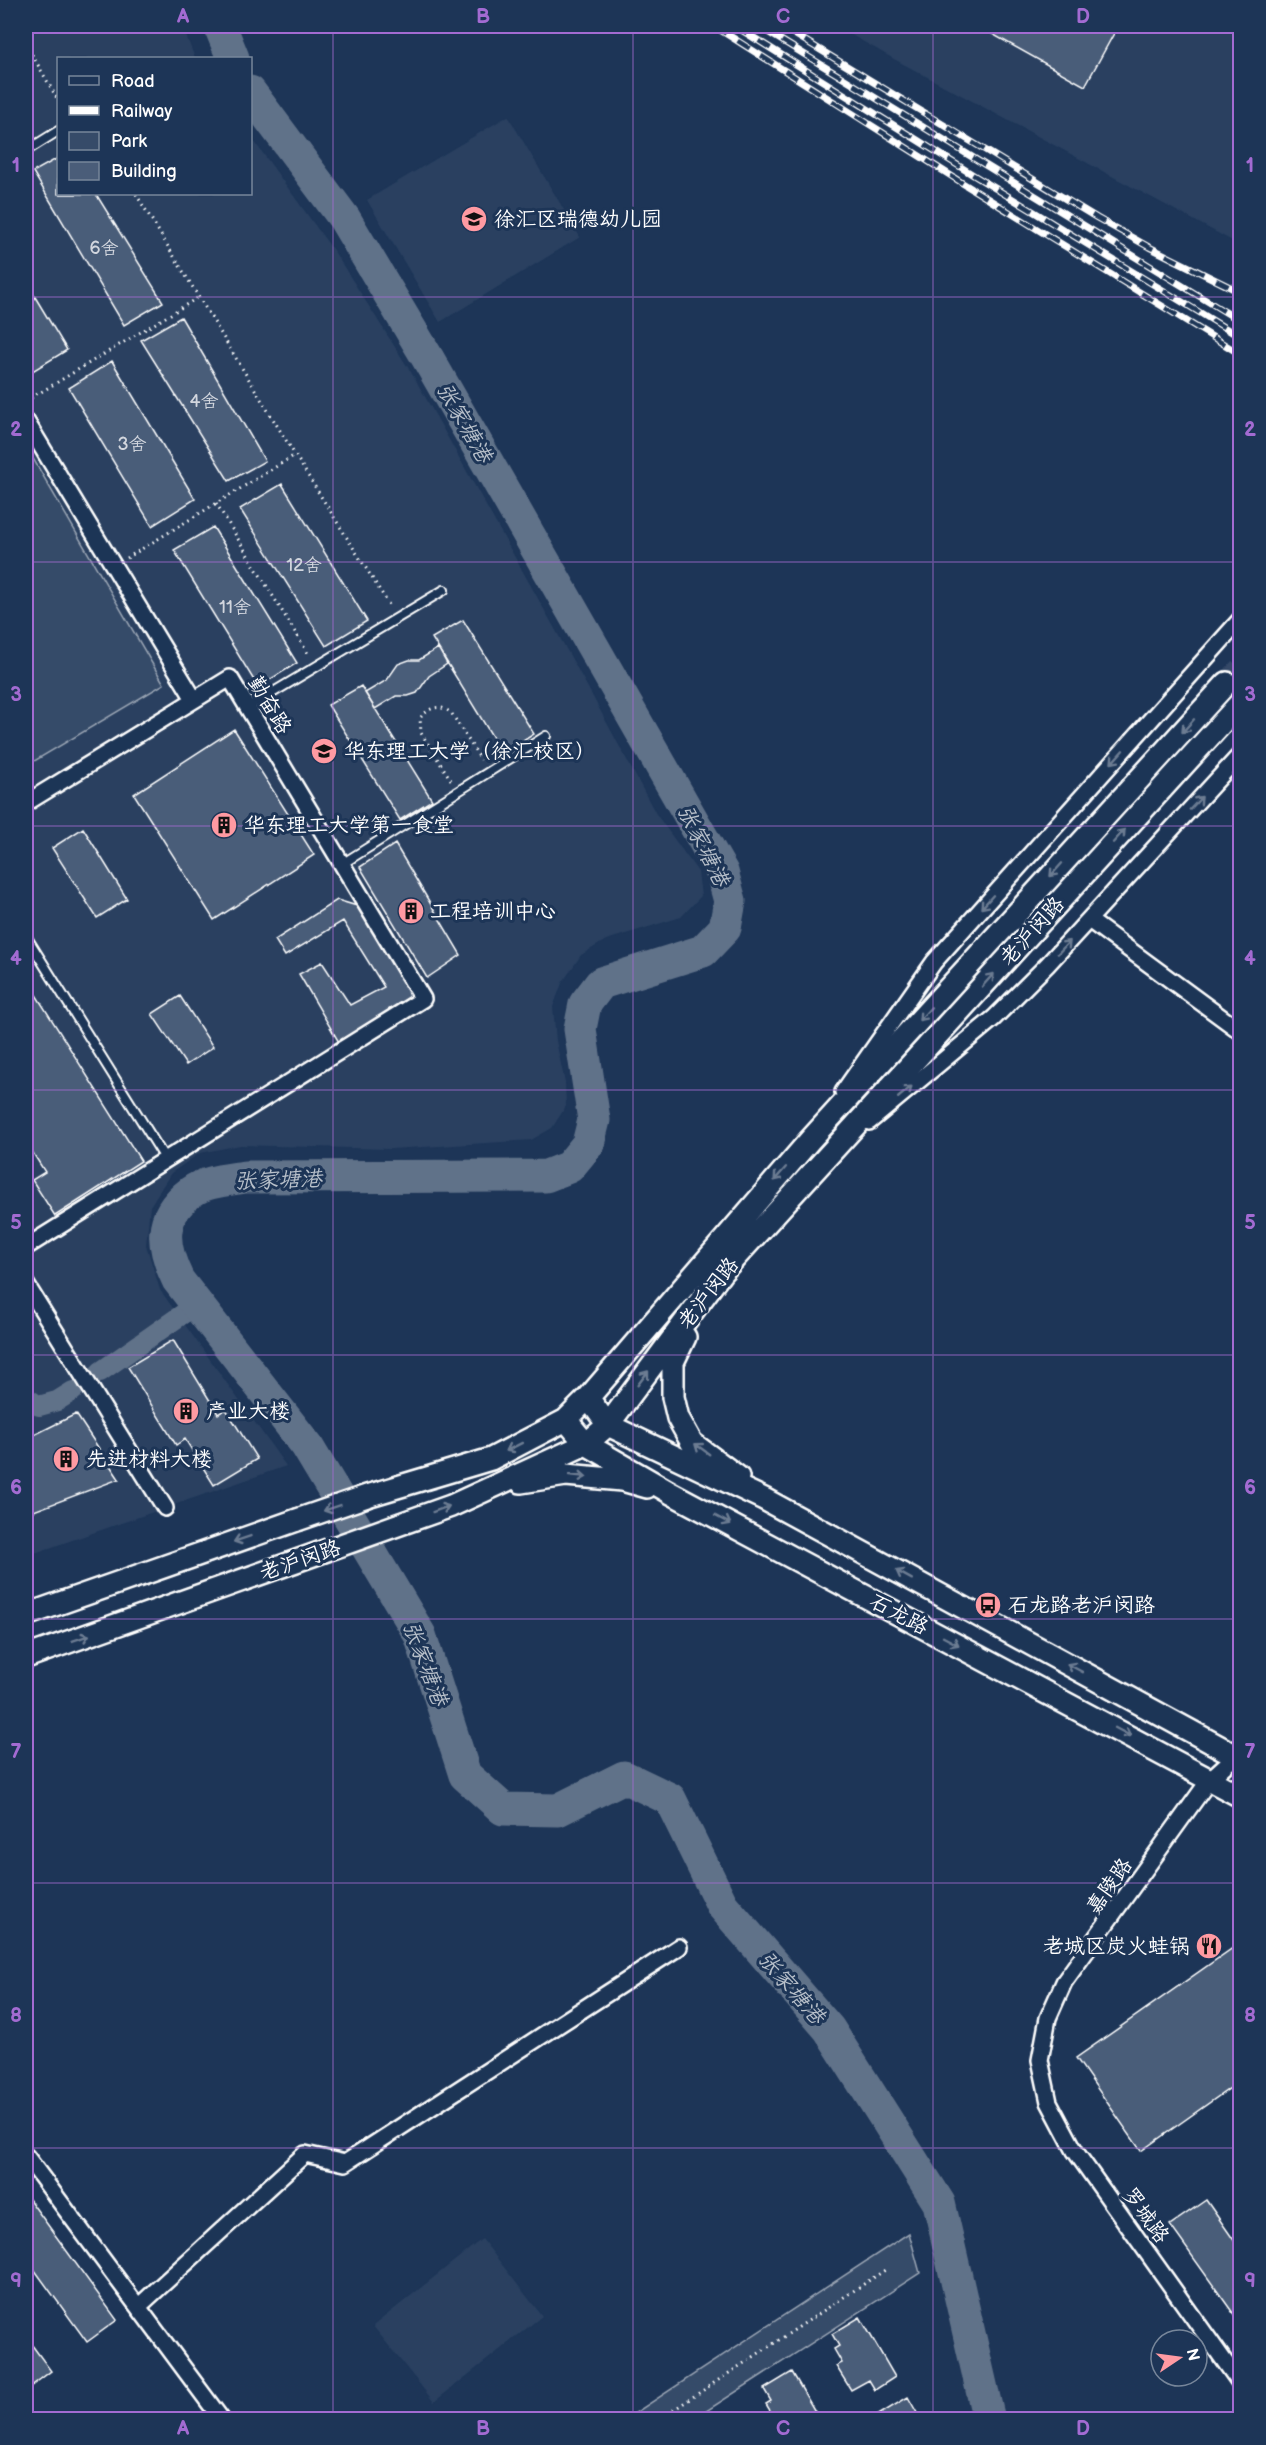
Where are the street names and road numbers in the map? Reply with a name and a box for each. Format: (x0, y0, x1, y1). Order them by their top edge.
street label: 勤奋路 (243, 672, 297, 739)
street label: 老沪闵路 (995, 892, 1070, 971)
street label: 老沪闵路 (673, 1253, 744, 1334)
street label: 老沪闵路 (256, 1535, 344, 1586)
street label: 石龙路 (865, 1589, 932, 1640)
street label: 嘉陵路 (1081, 1853, 1138, 1919)
street label: 罗城路 (1117, 2182, 1174, 2248)

